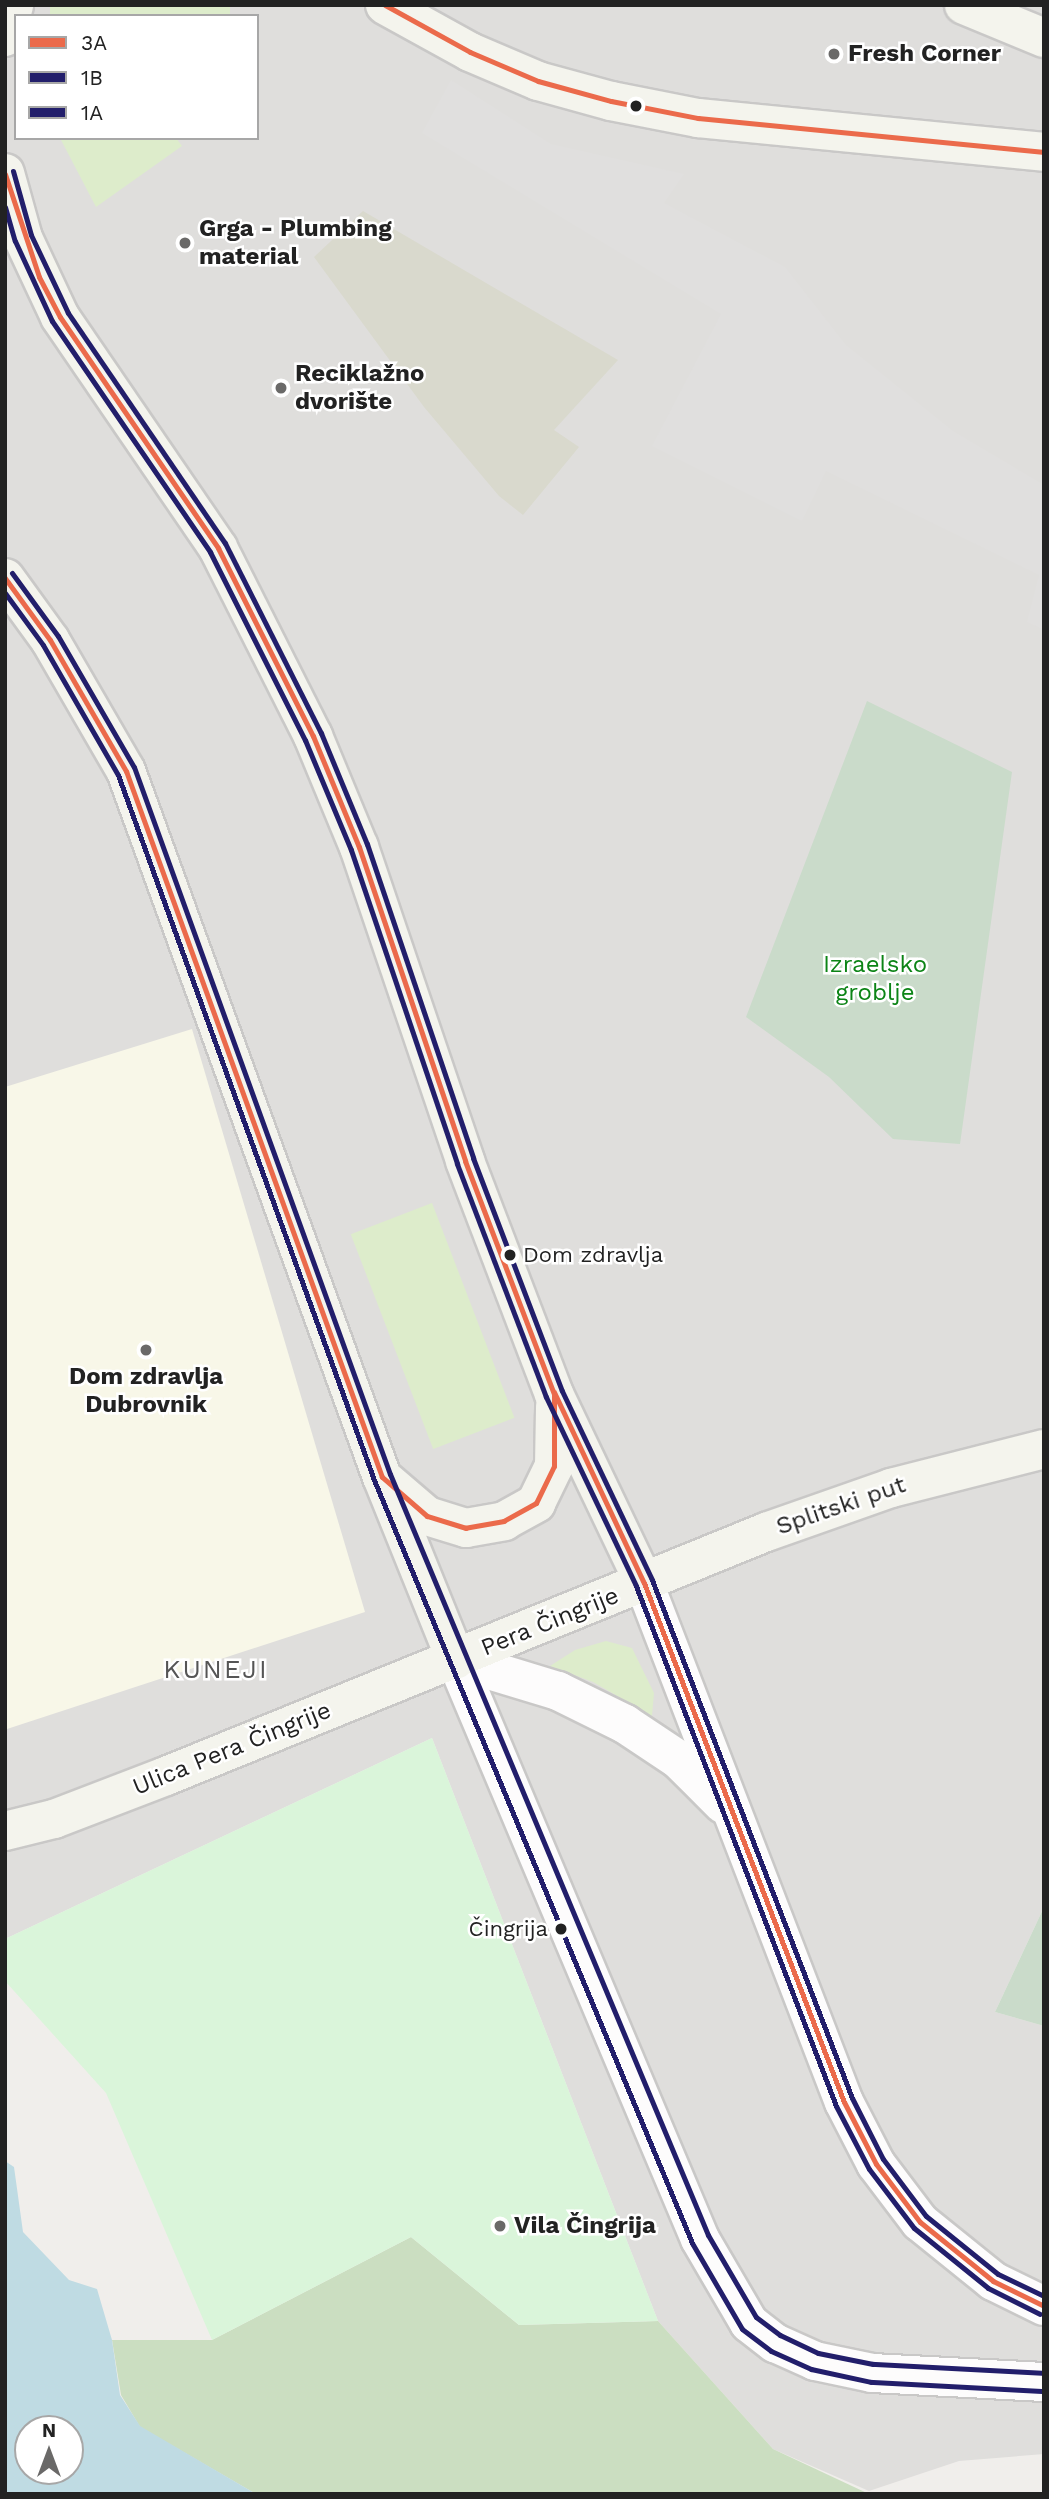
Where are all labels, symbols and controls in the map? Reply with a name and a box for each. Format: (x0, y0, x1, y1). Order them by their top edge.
legend (14, 14, 259, 140)
text: 3A (81, 30, 107, 55)
place label: Fresh Corner (848, 40, 1001, 68)
marker: Fresh Corner (826, 46, 842, 62)
text: 1B (81, 65, 103, 90)
unlabelled marker (629, 99, 643, 113)
text: 1A (81, 100, 103, 125)
place label: Grga - Plumbing material (199, 215, 392, 271)
marker: Grga - Plumbing material (177, 235, 193, 251)
place label: Reciklažno dvorište (295, 360, 424, 416)
marker: Reciklažno dvorište (273, 380, 289, 396)
park label: Izraelsko groblje (823, 951, 927, 1007)
place label: Dom zdravlja (523, 1242, 663, 1268)
marker: Dom zdravlja (503, 1248, 517, 1262)
marker: Dom zdravlja Dubrovnik (136, 1340, 156, 1360)
place label: Dom zdravlja Dubrovnik (69, 1363, 223, 1419)
street label: Splitski put (773, 1470, 909, 1542)
street label: Pera Čingrije (477, 1581, 623, 1663)
district label: KUNEJI (164, 1654, 268, 1686)
street label: Ulica Pera Čingrije (128, 1696, 336, 1802)
place label: Čingrija (469, 1916, 548, 1942)
marker: Čingrija (554, 1922, 568, 1936)
place label: Vila Čingrija (514, 2212, 656, 2240)
marker: Vila Čingrija (492, 2218, 508, 2234)
north arrow (14, 2415, 84, 2485)
text: N (42, 2419, 56, 2442)

